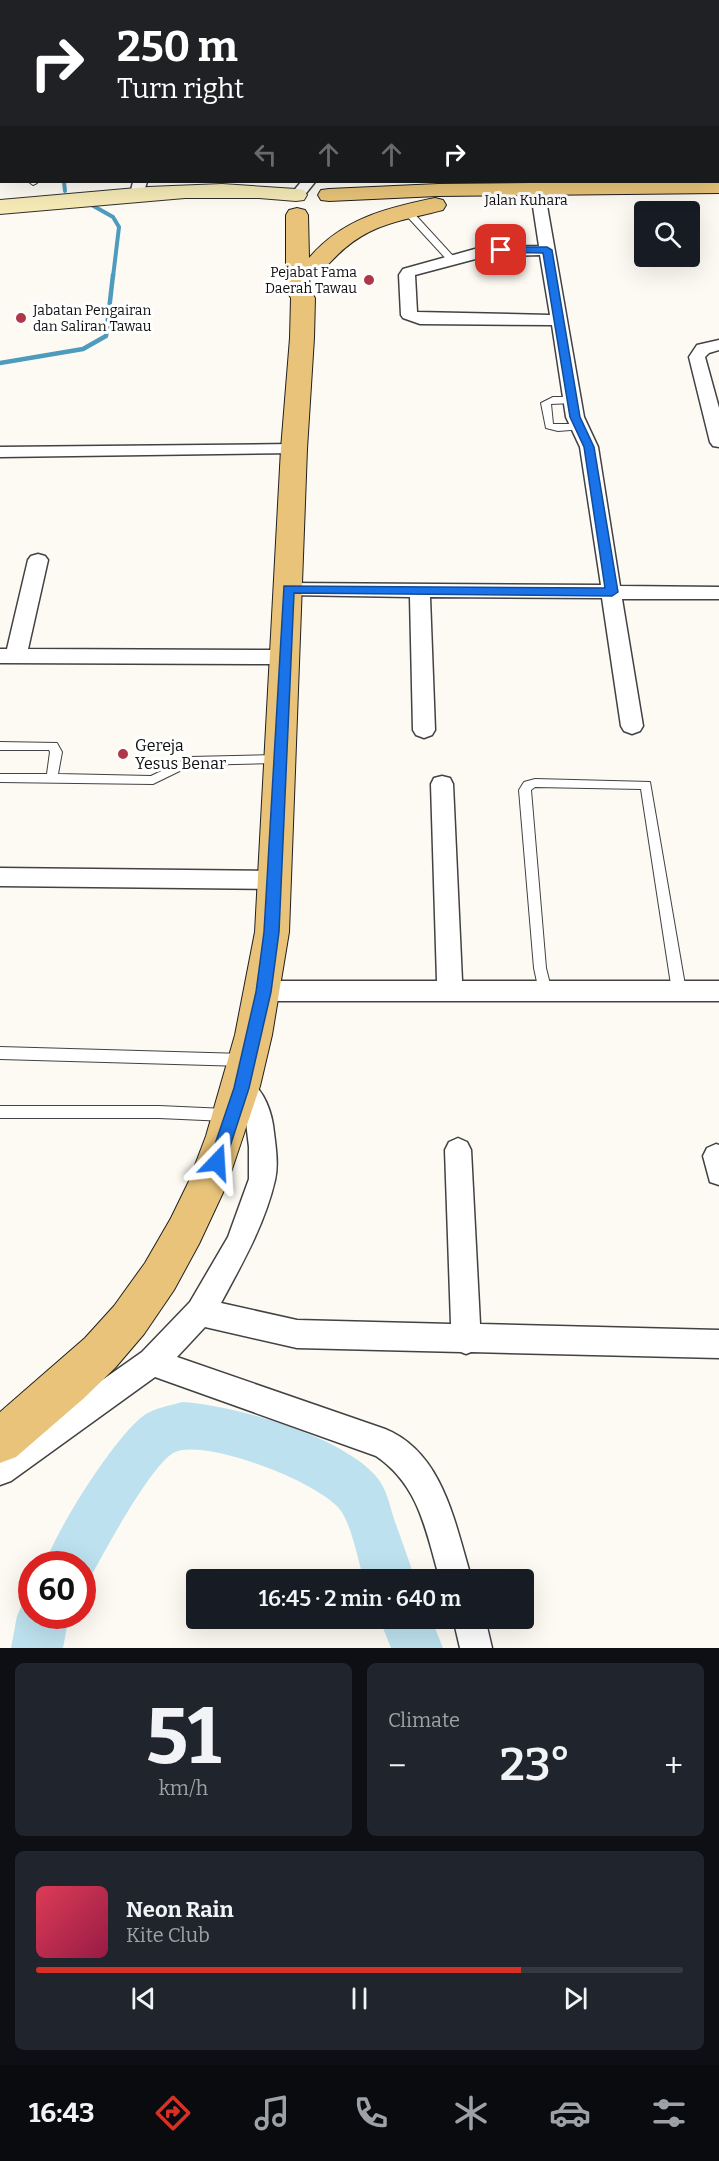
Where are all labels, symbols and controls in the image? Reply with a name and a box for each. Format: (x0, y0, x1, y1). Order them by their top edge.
text: 250 m (117, 22, 238, 72)
icon: right (18, 24, 96, 102)
text: Turn right (117, 73, 244, 105)
icon: left (249, 138, 282, 171)
icon: ahead (312, 138, 345, 171)
icon: ahead (375, 138, 408, 171)
icon: right (438, 138, 471, 171)
street label: Jalan Kuhara (483, 192, 568, 209)
map controls (634, 201, 700, 267)
button: search (634, 201, 700, 267)
pin (475, 224, 526, 275)
icon: arrive (484, 233, 517, 266)
place label: Pejabat Fama Daerah Tawau (265, 264, 357, 297)
marker: Pejabat Fama Daerah Tawau (362, 273, 376, 287)
place label: Jabatan Pengairan dan Saliran Tawau (32, 302, 152, 335)
marker: Jabatan Pengairan dan Saliran Tawau (14, 311, 28, 325)
place label: Gereja Yesus Benar (135, 736, 226, 773)
marker: Gereja Yesus Benar (116, 747, 130, 761)
position arrow (185, 1130, 249, 1194)
speed limit sign: 60 (18, 1551, 96, 1629)
text: 16:45 · 2 min · 640 m (259, 1585, 461, 1612)
text: 51 (146, 1690, 221, 1784)
text: Climate (388, 1708, 460, 1732)
text: 23° (500, 1738, 571, 1792)
text: − (388, 1746, 406, 1786)
text: + (664, 1746, 683, 1786)
text: km/h (159, 1776, 208, 1800)
text: Neon Rain (126, 1896, 234, 1923)
text: Kite Club (126, 1923, 210, 1947)
icon: previous (127, 1982, 160, 2015)
icon: pause (343, 1982, 376, 2015)
icon: next (559, 1982, 592, 2015)
icon: directions (152, 2092, 194, 2134)
icon: music (251, 2092, 293, 2134)
icon: phone (350, 2092, 392, 2134)
icon: climate (450, 2092, 492, 2134)
icon: car (549, 2092, 591, 2134)
icon: filters (648, 2092, 690, 2134)
text: 16:43 (29, 2097, 95, 2129)

